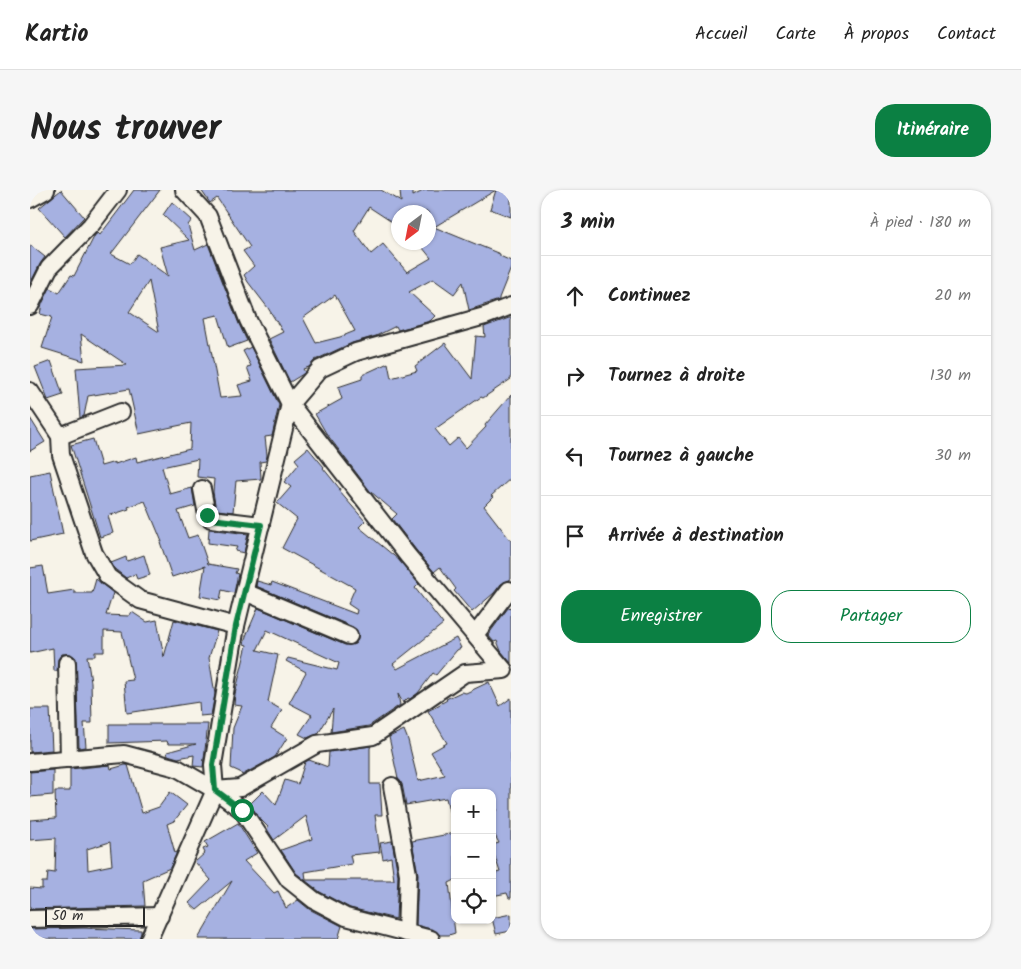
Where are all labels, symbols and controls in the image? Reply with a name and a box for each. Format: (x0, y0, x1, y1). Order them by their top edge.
text: Kartio (25, 15, 88, 54)
text: Accueil (695, 20, 748, 49)
text: Carte (776, 20, 816, 49)
text: À propos (844, 20, 909, 49)
text: Contact (937, 20, 996, 49)
text: Nous trouver (30, 102, 221, 158)
button: Itinéraire (875, 104, 991, 157)
north arrow (391, 205, 436, 250)
text: 3 min (561, 206, 615, 239)
text: À pied · 180 m (870, 210, 971, 235)
text: Continuez (608, 281, 691, 311)
icon: ahead (561, 282, 589, 310)
text: 20 m (935, 283, 971, 308)
text: Tournez à droite (608, 361, 745, 391)
icon: right (561, 362, 589, 390)
text: 130 m (930, 363, 971, 388)
text: Tournez à gauche (608, 441, 754, 471)
icon: left (561, 442, 589, 470)
text: 30 m (935, 443, 971, 468)
route end (196, 504, 219, 527)
text: Arrivée à destination (608, 521, 784, 551)
icon: arrive (561, 522, 589, 550)
button: Enregistrer (561, 590, 761, 643)
button: Partager (771, 590, 971, 643)
map controls (451, 789, 496, 924)
button: + (451, 789, 496, 834)
route start (231, 799, 254, 822)
button: − (451, 834, 496, 879)
button: locate (451, 879, 496, 924)
scale bar (45, 904, 145, 927)
text: 50 m (52, 905, 83, 927)

